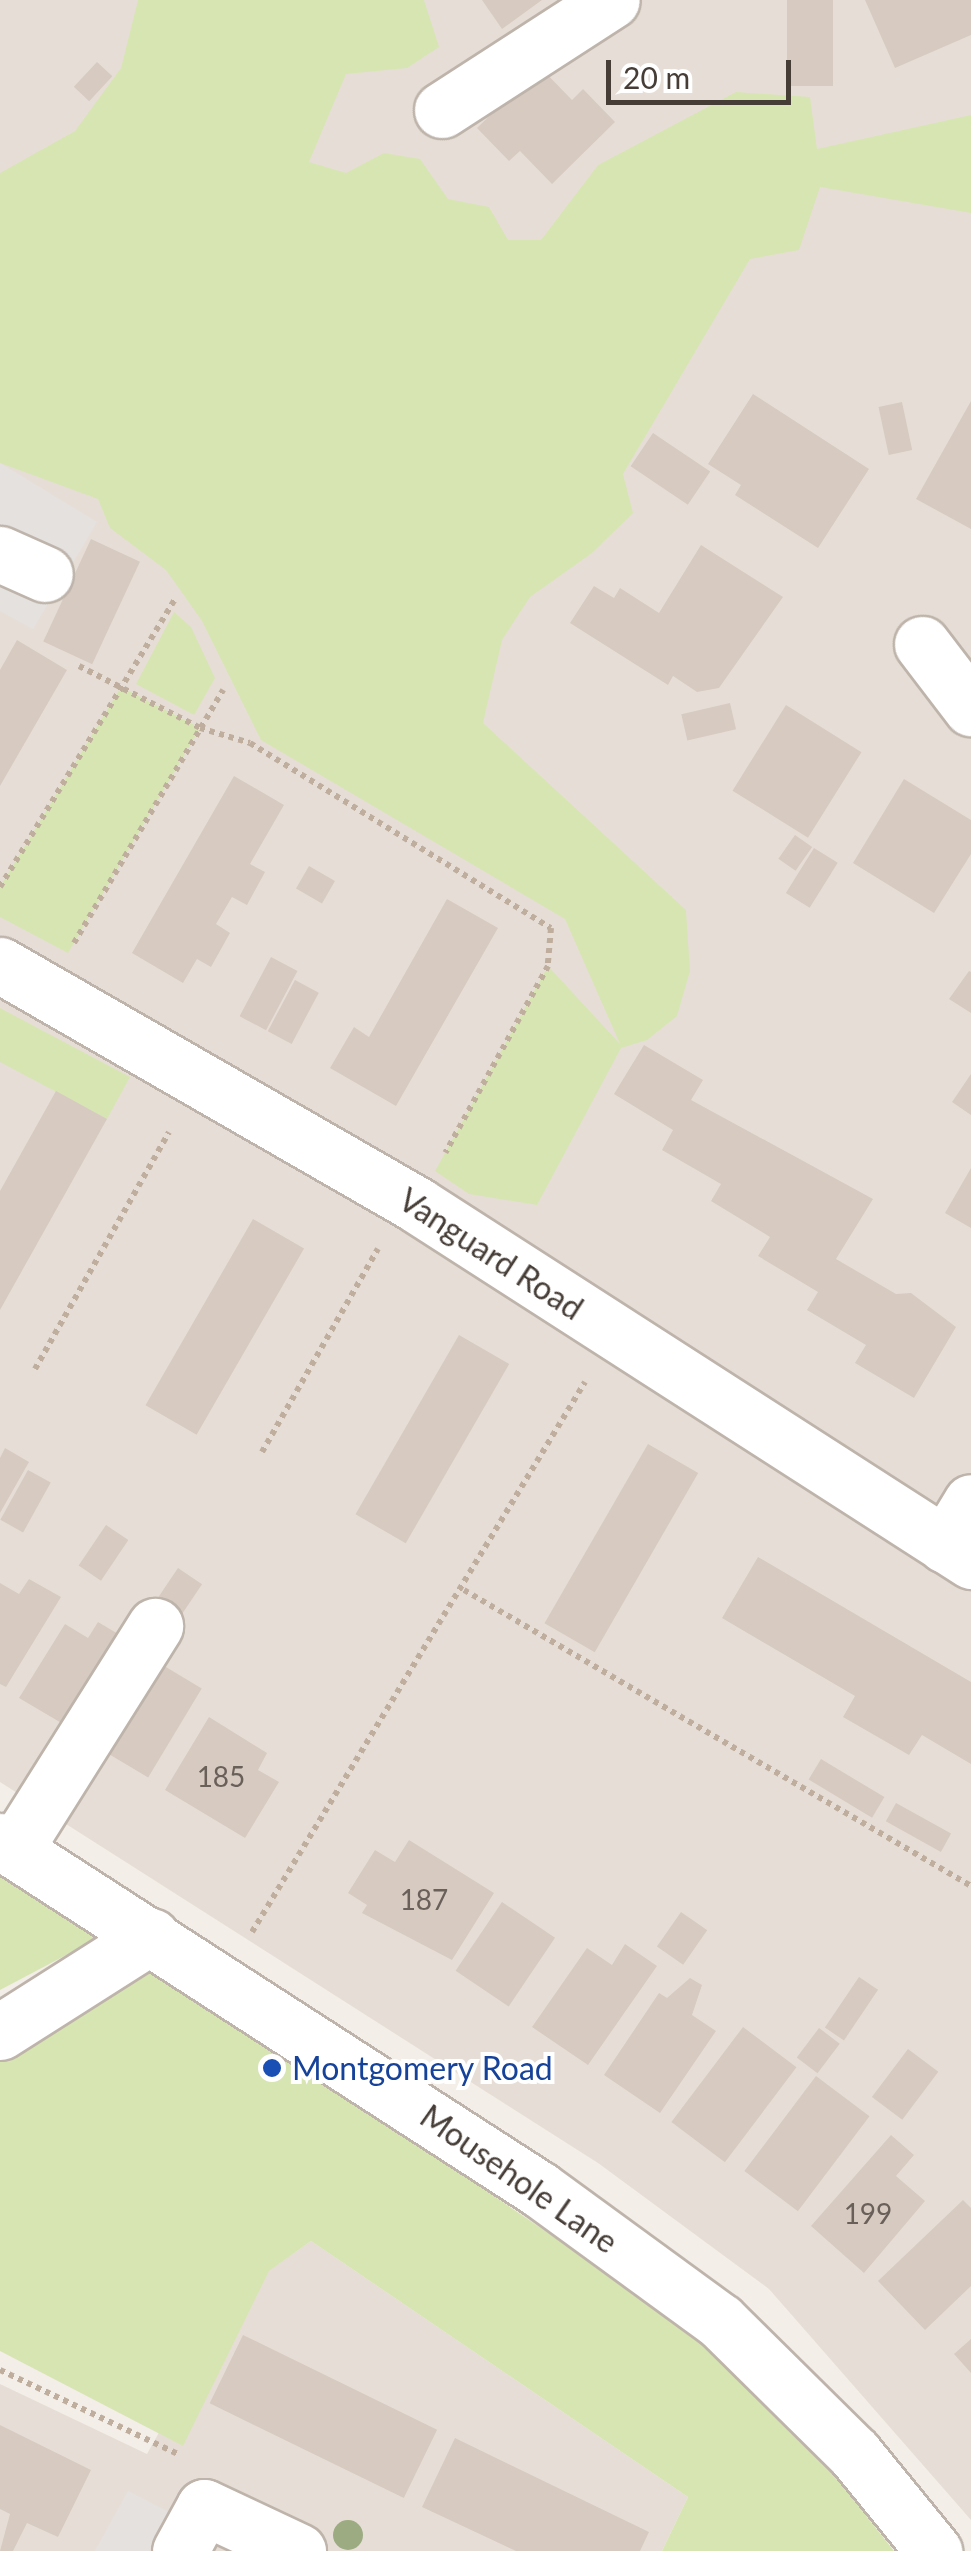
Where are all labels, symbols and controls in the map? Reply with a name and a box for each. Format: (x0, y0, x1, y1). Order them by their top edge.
scale bar (611, 40, 796, 102)
text: 20 m (623, 59, 690, 95)
street label: Vanguard Road (392, 1180, 590, 1328)
house number: 185 (197, 1759, 245, 1793)
house number: 187 (400, 1882, 448, 1916)
place label: Montgomery Road (292, 2049, 554, 2087)
marker: Montgomery Road (261, 2057, 283, 2079)
street label: Mousehole Lane (413, 2097, 625, 2261)
house number: 199 (844, 2196, 892, 2230)

